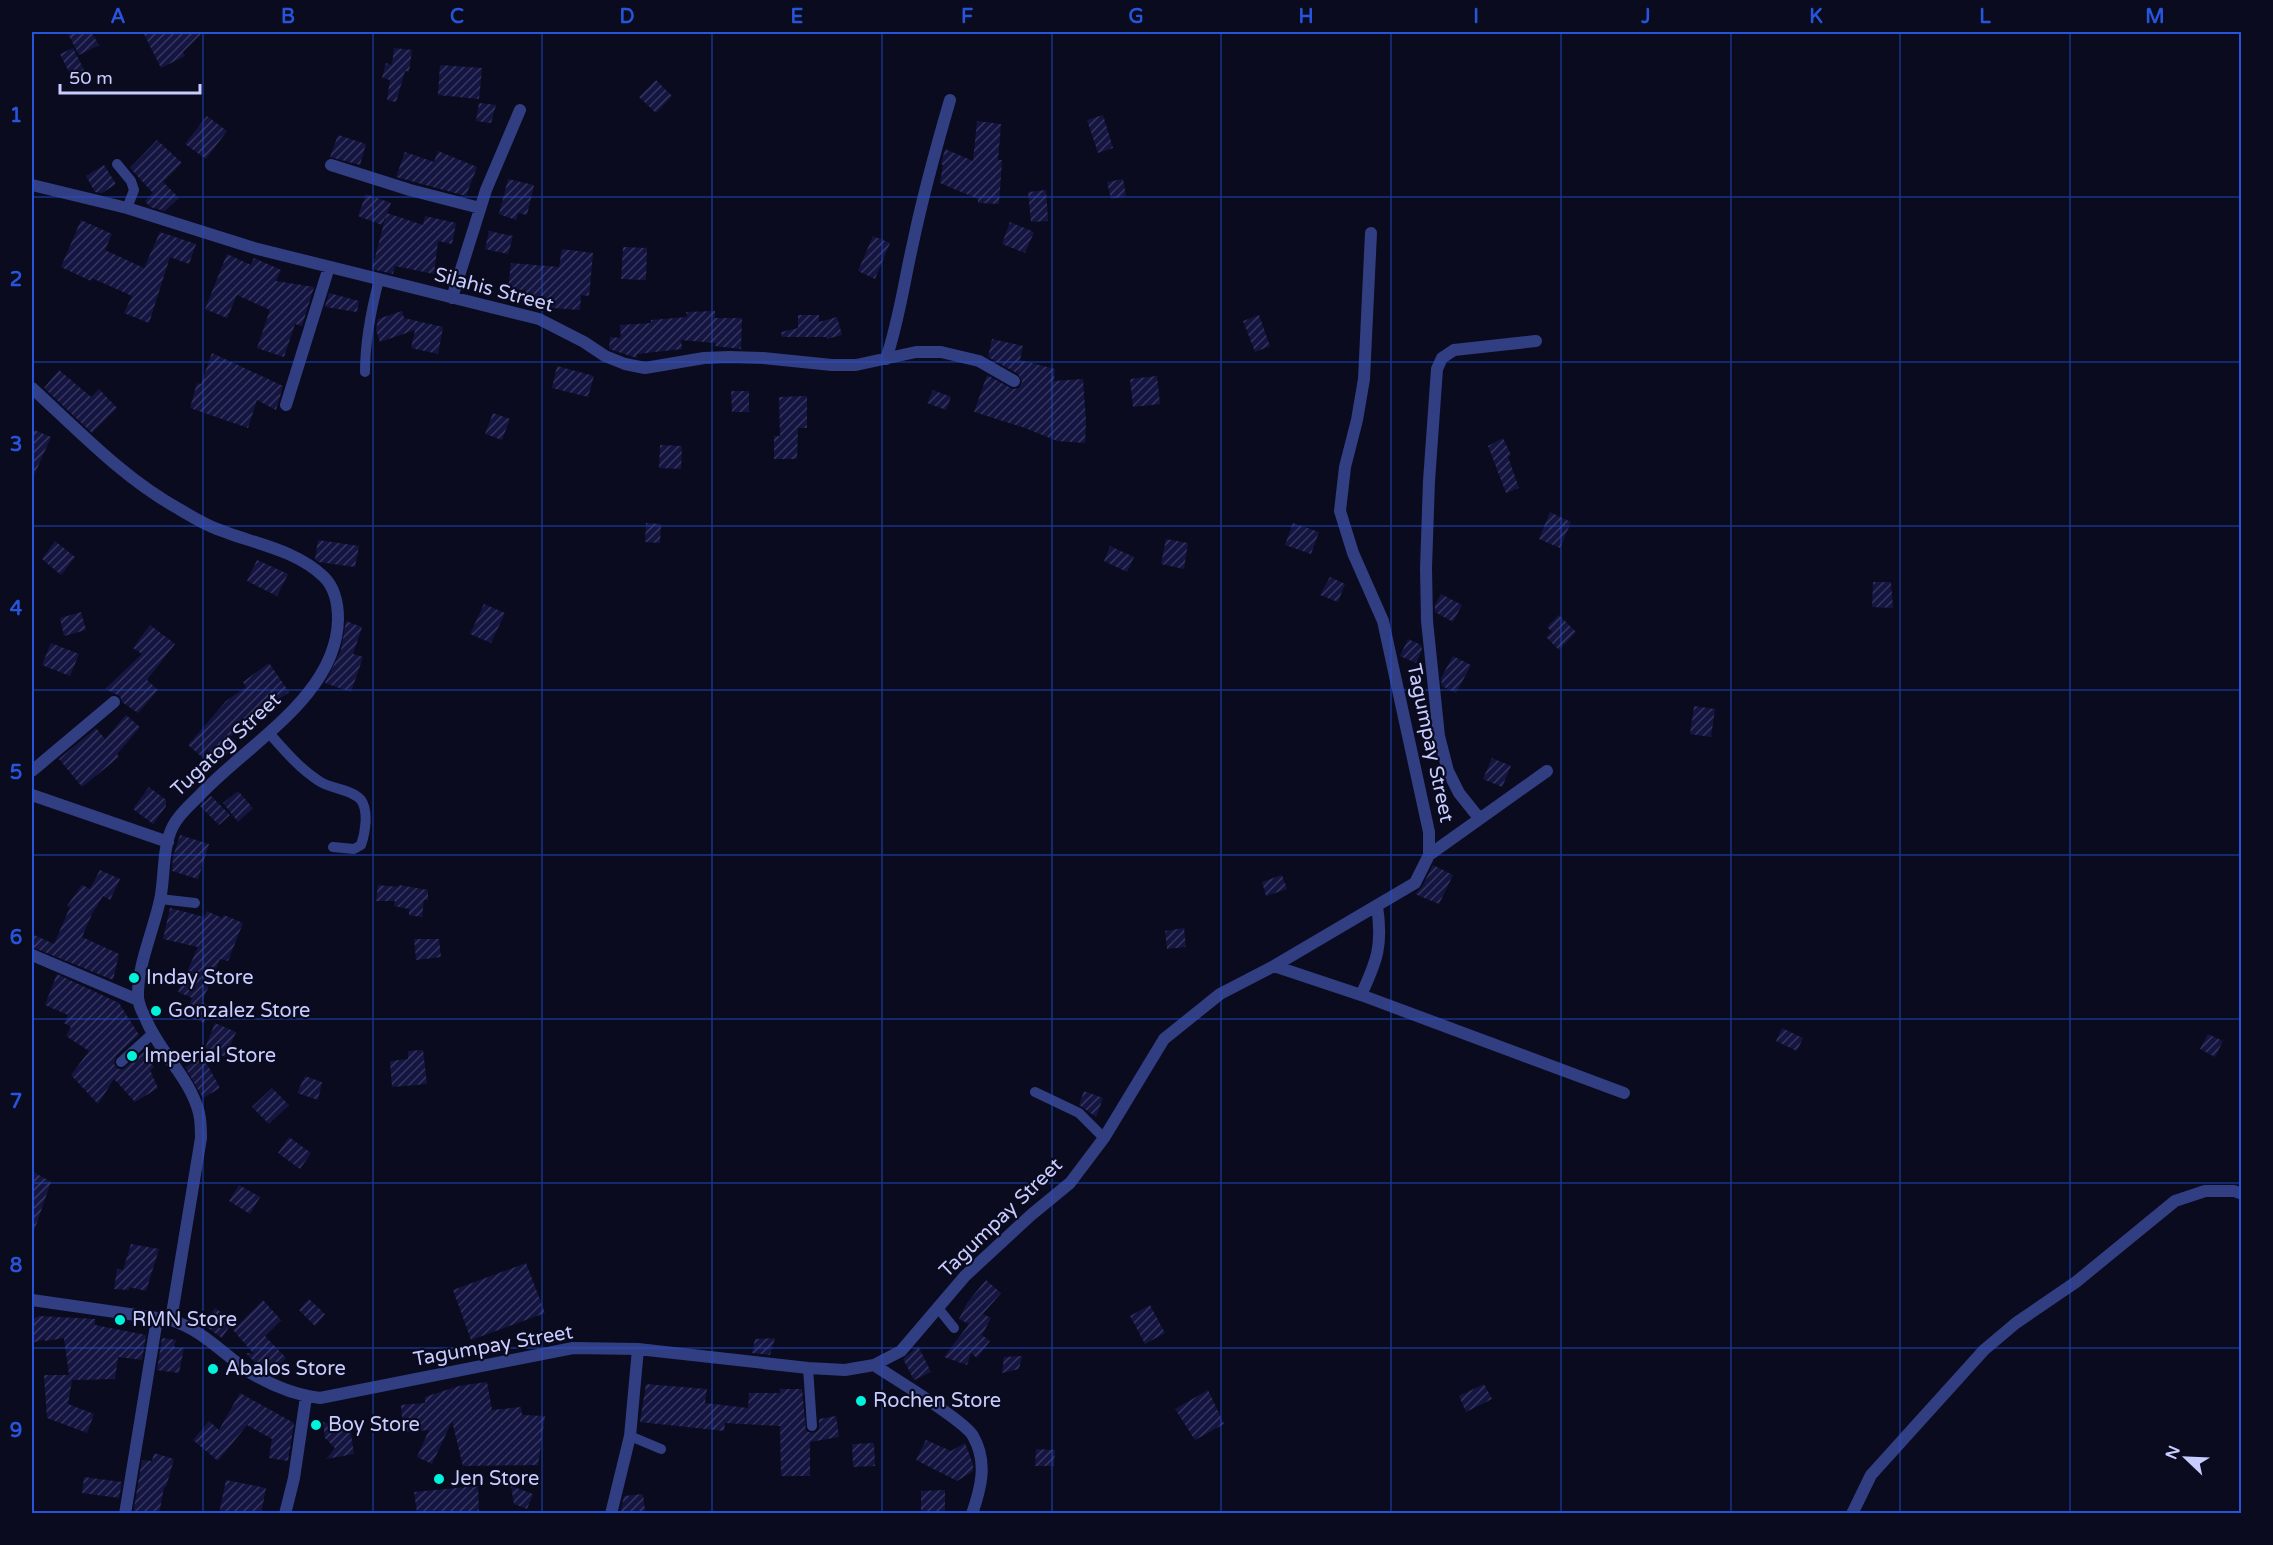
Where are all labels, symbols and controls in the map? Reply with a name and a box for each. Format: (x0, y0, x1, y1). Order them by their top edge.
text: A (111, 5, 126, 29)
text: B (281, 5, 295, 29)
text: C (450, 5, 464, 29)
text: D (619, 5, 635, 29)
text: E (791, 5, 804, 29)
text: F (961, 5, 973, 29)
text: G (1128, 5, 1144, 29)
text: H (1298, 5, 1314, 29)
text: I (1473, 5, 1479, 29)
text: J (1640, 5, 1651, 29)
text: K (1809, 5, 1823, 29)
text: L (1979, 5, 1991, 29)
text: M (2145, 5, 2165, 29)
scale bar (60, 57, 200, 95)
text: 50 m (69, 67, 113, 89)
text: 1 (10, 104, 22, 128)
street label: Silahis Street (432, 263, 557, 318)
text: 2 (10, 268, 22, 292)
text: 3 (10, 433, 22, 457)
text: 4 (10, 597, 23, 621)
street label: Tagumpay Street (1401, 661, 1459, 825)
street label: Tugatog Street (166, 688, 286, 802)
text: 5 (10, 761, 22, 785)
text: 6 (10, 926, 22, 950)
place label: Inday Store (146, 966, 254, 990)
marker: Inday Store (127, 971, 141, 985)
place label: Gonzalez Store (168, 999, 310, 1023)
marker: Gonzalez Store (149, 1004, 163, 1018)
place label: Imperial Store (144, 1044, 276, 1068)
marker: Imperial Store (125, 1049, 139, 1063)
text: 7 (10, 1090, 22, 1114)
street label: Tagumpay Street (934, 1153, 1068, 1283)
text: 8 (10, 1254, 22, 1278)
place label: RMN Store (132, 1308, 237, 1332)
marker: RMN Store (113, 1313, 127, 1327)
street label: Tagumpay Street (411, 1320, 575, 1372)
place label: Abalos Store (225, 1357, 346, 1381)
marker: Abalos Store (206, 1362, 220, 1376)
place label: Rochen Store (873, 1389, 1001, 1413)
marker: Rochen Store (854, 1394, 868, 1408)
place label: Boy Store (328, 1413, 420, 1437)
marker: Boy Store (309, 1418, 323, 1432)
text: 9 (10, 1419, 22, 1443)
north arrow (2156, 1428, 2216, 1488)
text: N (2161, 1443, 2185, 1462)
place label: Jen Store (451, 1467, 539, 1491)
marker: Jen Store (432, 1472, 446, 1486)

